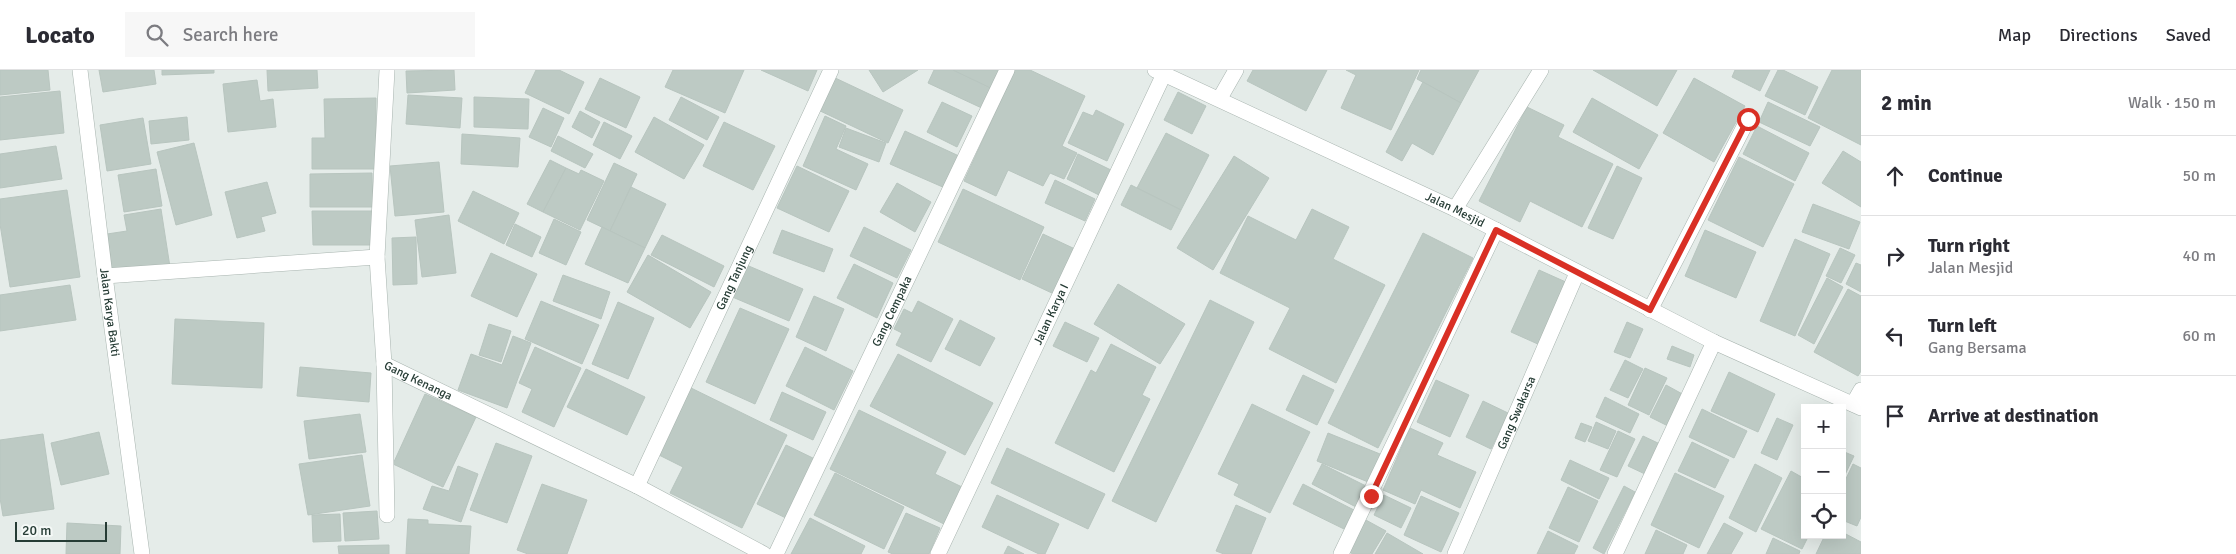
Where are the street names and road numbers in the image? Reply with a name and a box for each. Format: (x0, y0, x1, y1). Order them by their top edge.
street label: Jalan Mesjid (1423, 189, 1487, 231)
street label: Gang Tanjung (713, 243, 756, 313)
street label: Jalan Karya Bakti (96, 267, 123, 357)
street label: Gang Cempaka (869, 274, 916, 349)
street label: Jalan Karya I (1031, 282, 1072, 347)
street label: Gang Kenanga (381, 358, 455, 404)
street label: Gang Swakarsa (1494, 374, 1539, 452)

